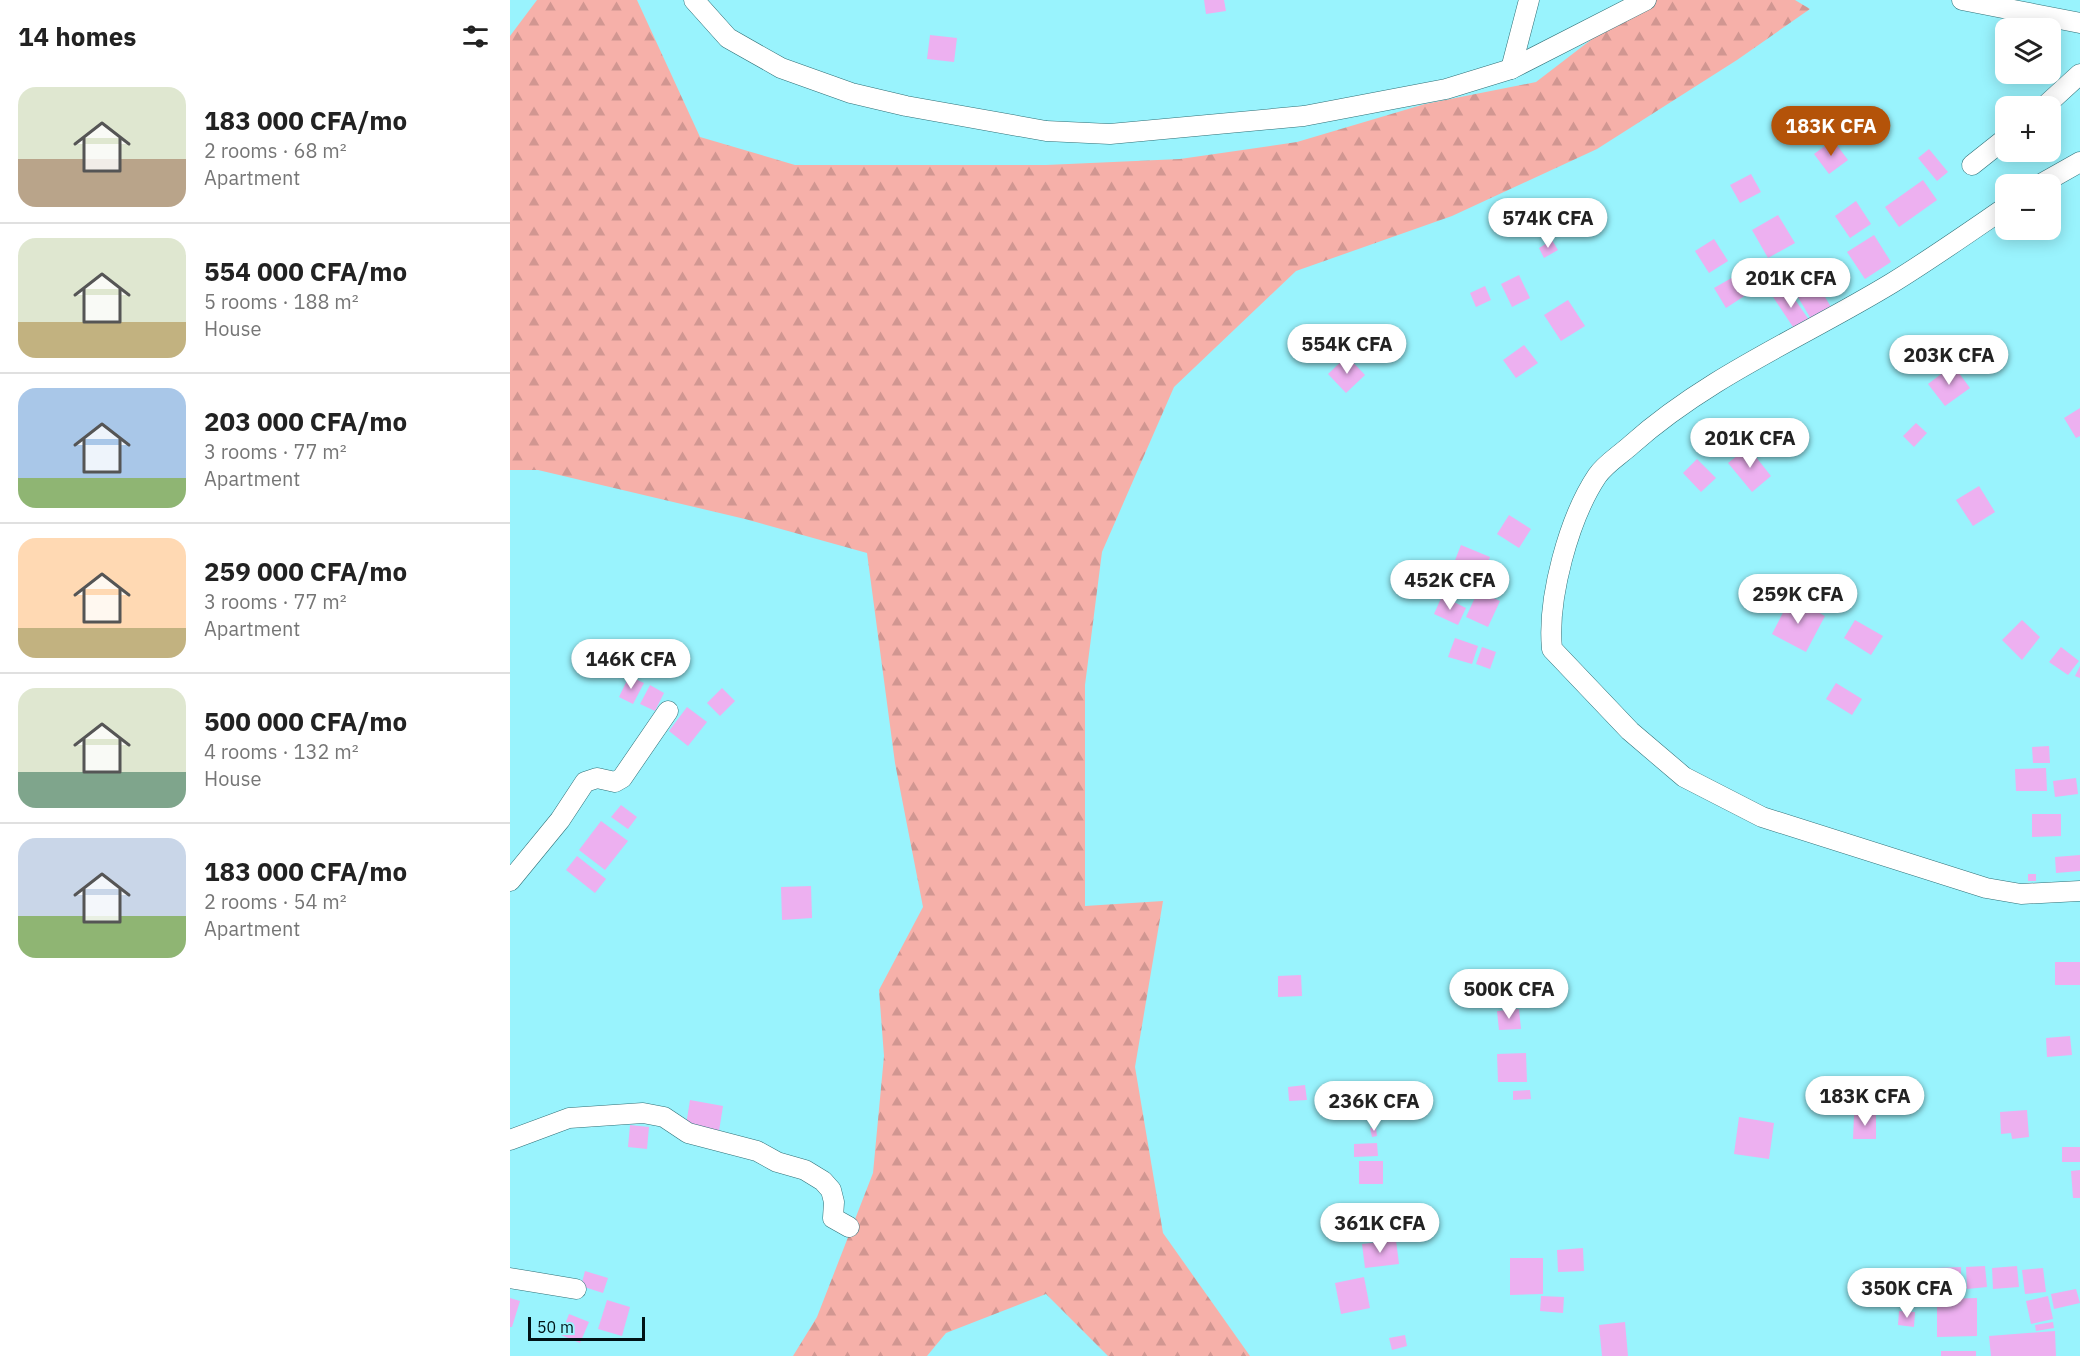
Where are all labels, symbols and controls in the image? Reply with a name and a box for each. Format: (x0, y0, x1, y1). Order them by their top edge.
map controls (1995, 18, 2061, 240)
button: layers (1995, 18, 2061, 84)
text: 14 homes (18, 19, 136, 53)
icon: filters (459, 20, 492, 53)
button: + (1995, 96, 2061, 162)
text: 183 000 CFA/mo (204, 103, 407, 137)
pin: 183K CFA (1769, 106, 1893, 157)
icon: home (66, 111, 138, 183)
text: 183K CFA (1785, 112, 1877, 139)
text: 2 rooms · 68 m² (204, 137, 347, 164)
text: Apartment (204, 164, 300, 191)
button: − (1995, 174, 2061, 240)
pin: 574K CFA (1486, 198, 1610, 249)
text: 574K CFA (1502, 204, 1594, 231)
text: 554 000 CFA/mo (204, 254, 407, 288)
pin: 201K CFA (1729, 258, 1853, 309)
icon: home (66, 262, 138, 334)
text: 201K CFA (1745, 264, 1837, 291)
text: 5 rooms · 188 m² (204, 288, 359, 315)
text: House (204, 315, 261, 342)
pin: 554K CFA (1285, 324, 1409, 375)
text: 554K CFA (1301, 330, 1393, 357)
pin: 203K CFA (1887, 335, 2011, 386)
text: 203K CFA (1903, 341, 1995, 368)
text: 203 000 CFA/mo (204, 404, 407, 438)
icon: home (66, 412, 138, 484)
pin: 201K CFA (1688, 418, 1812, 469)
text: 201K CFA (1704, 424, 1796, 451)
text: 3 rooms · 77 m² (204, 438, 347, 465)
text: Apartment (204, 465, 300, 492)
text: 259 000 CFA/mo (204, 554, 407, 588)
pin: 452K CFA (1388, 560, 1512, 611)
icon: home (66, 562, 138, 634)
text: 452K CFA (1404, 566, 1496, 593)
pin: 259K CFA (1736, 574, 1860, 625)
text: 259K CFA (1752, 580, 1844, 607)
text: 3 rooms · 77 m² (204, 588, 347, 615)
text: Apartment (204, 615, 300, 642)
pin: 146K CFA (569, 639, 693, 690)
text: 146K CFA (585, 645, 677, 672)
text: 500 000 CFA/mo (204, 704, 407, 738)
icon: home (66, 712, 138, 784)
text: 4 rooms · 132 m² (204, 738, 359, 765)
text: House (204, 765, 261, 792)
text: 183 000 CFA/mo (204, 854, 407, 888)
icon: home (66, 862, 138, 934)
text: 2 rooms · 54 m² (204, 888, 347, 915)
text: Apartment (204, 915, 300, 942)
pin: 500K CFA (1447, 969, 1571, 1020)
text: 500K CFA (1463, 975, 1555, 1002)
pin: 183K CFA (1803, 1076, 1927, 1127)
pin: 236K CFA (1312, 1081, 1436, 1132)
text: 183K CFA (1819, 1082, 1911, 1109)
text: 236K CFA (1328, 1087, 1420, 1114)
pin: 361K CFA (1318, 1203, 1442, 1254)
text: 361K CFA (1334, 1209, 1426, 1236)
pin: 350K CFA (1845, 1268, 1969, 1319)
text: 350K CFA (1861, 1274, 1953, 1301)
scale bar (528, 1314, 645, 1342)
text: 50 m (537, 1317, 574, 1337)

